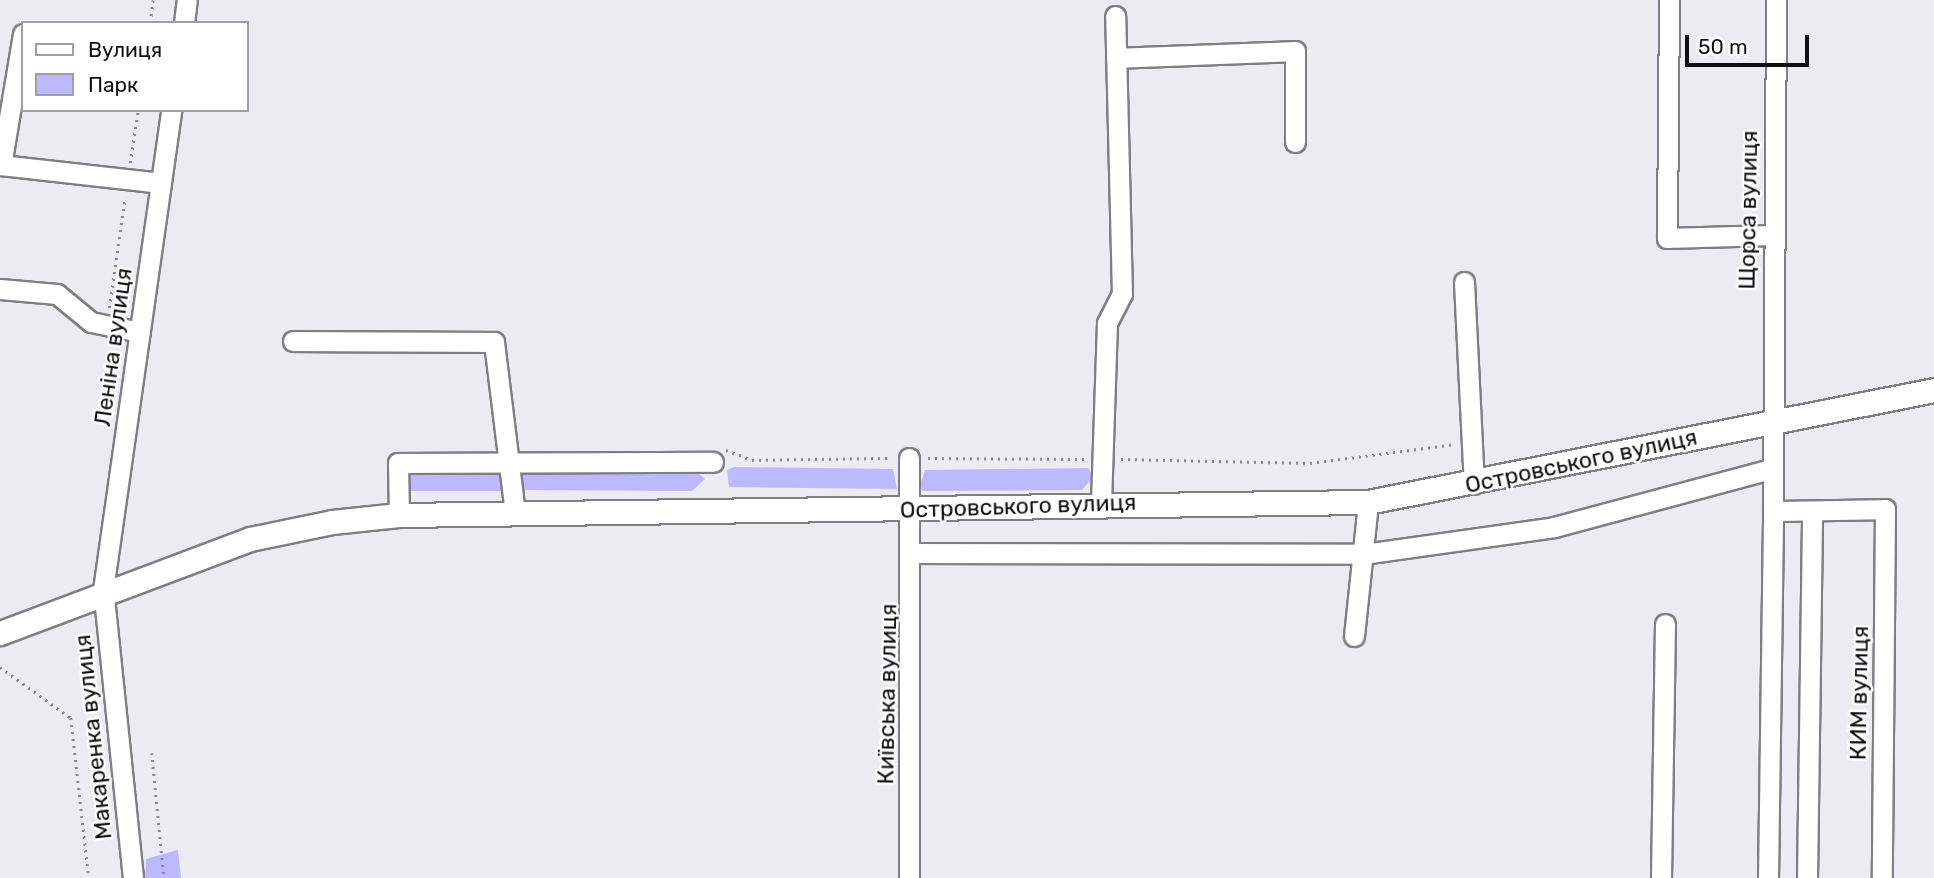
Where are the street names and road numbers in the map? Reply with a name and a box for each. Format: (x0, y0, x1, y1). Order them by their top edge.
street label: Щорса вулиця (1733, 130, 1763, 290)
street label: Леніна вулиця (88, 266, 138, 428)
street label: Островського вулиця (1463, 423, 1699, 499)
street label: Островського вулиця (899, 488, 1137, 524)
street label: Київська вулиця (872, 603, 902, 785)
street label: КИМ вулиця (1844, 625, 1874, 761)
street label: Макаренка вулиця (69, 633, 117, 841)

